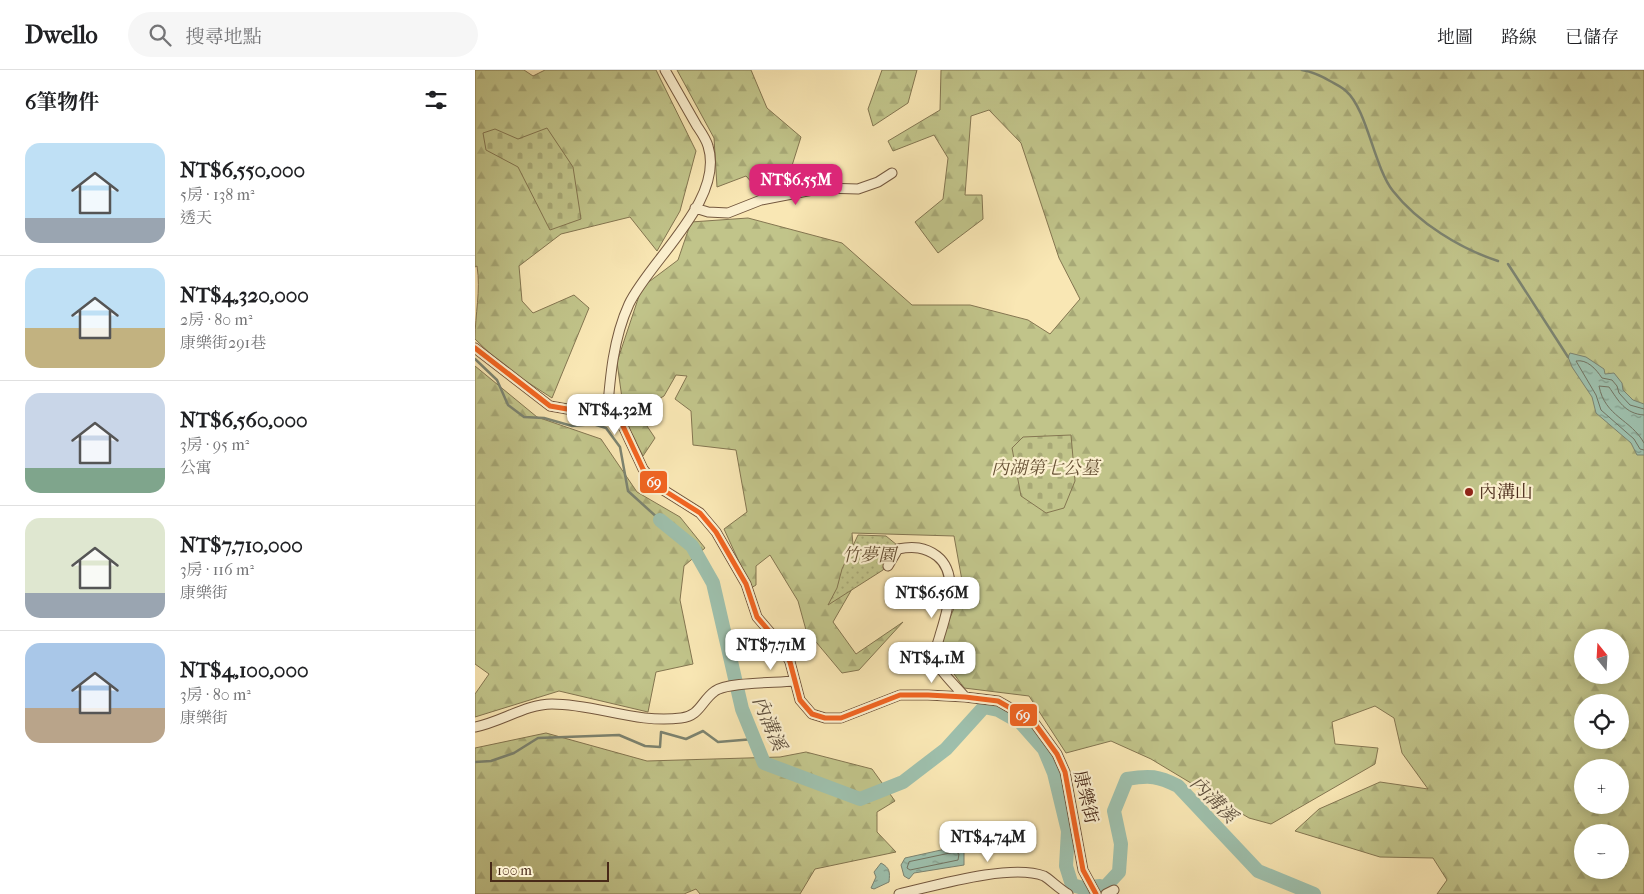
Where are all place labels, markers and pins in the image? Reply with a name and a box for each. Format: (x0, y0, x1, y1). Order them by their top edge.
pin: NT$6.55M (744, 164, 848, 206)
pin: NT$4.32M (563, 394, 667, 436)
place label: 內溝山 (1479, 482, 1533, 503)
marker: 內溝山 (1463, 486, 1475, 498)
pin: NT$6.56M (880, 576, 984, 619)
pin: NT$7.71M (719, 628, 823, 671)
pin: NT$4.1M (886, 642, 978, 684)
pin: NT$4.74M (936, 820, 1040, 863)

